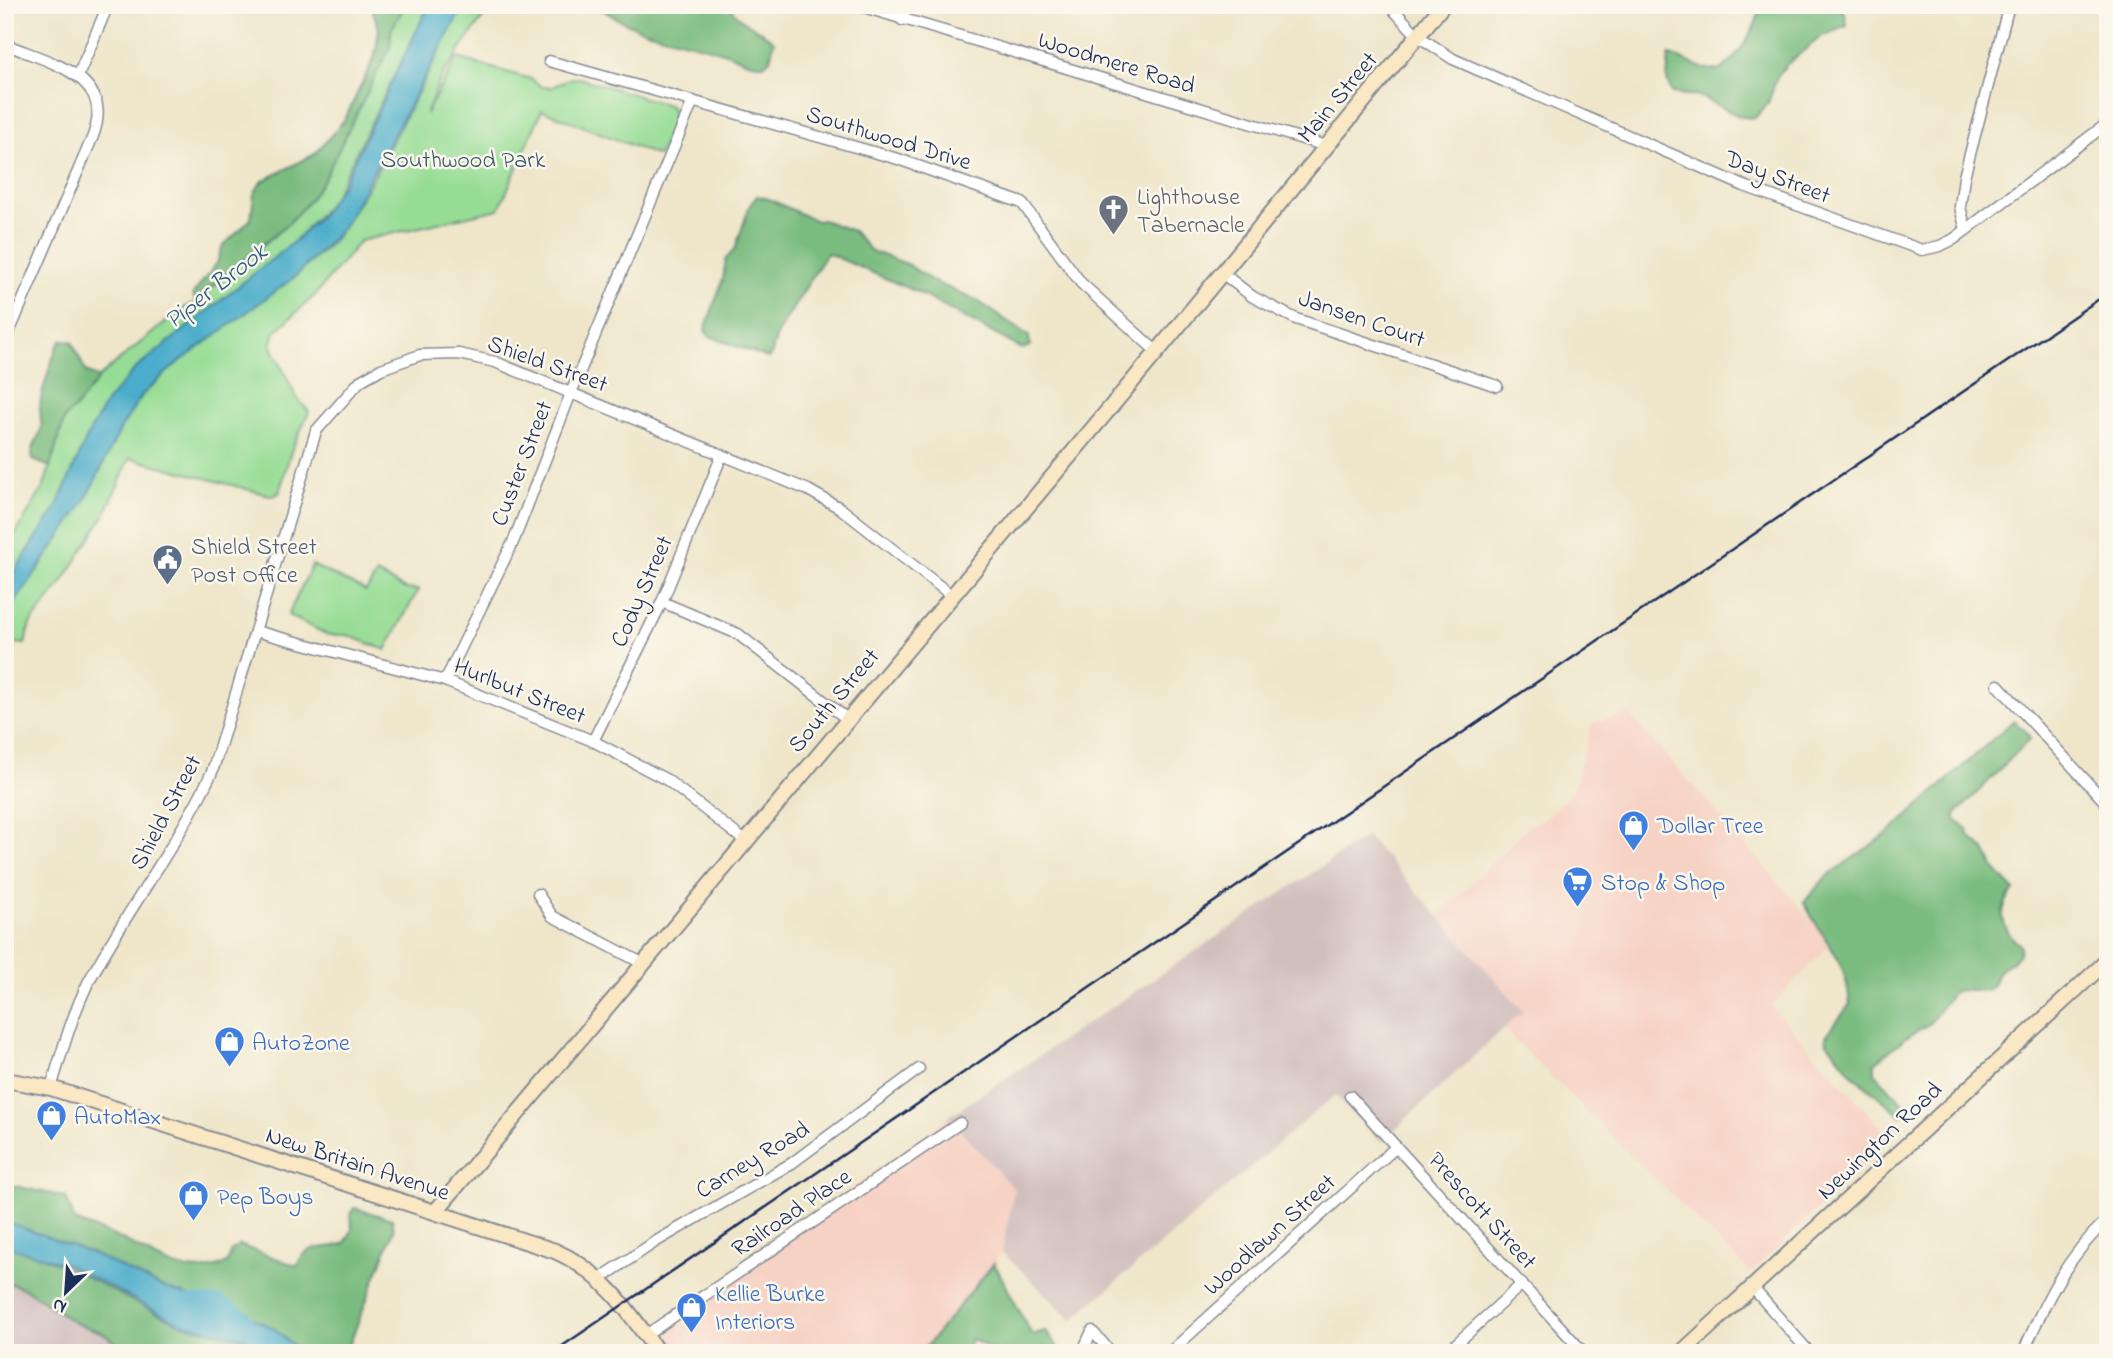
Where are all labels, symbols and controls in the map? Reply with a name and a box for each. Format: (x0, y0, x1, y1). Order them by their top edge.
street label: Woodmere Road (1033, 24, 1200, 105)
street label: Main Street (1290, 45, 1388, 152)
street label: Southwood Drive (801, 98, 975, 181)
street label: Day Street (1718, 142, 1835, 215)
park label: Southwood Park (381, 144, 546, 179)
place label: Lighthouse Tabernacle (1137, 181, 1245, 244)
church icon: Lighthouse Tabernacle (1097, 193, 1131, 237)
water label: Piper Brook (157, 234, 278, 340)
street label: Jansen Court (1293, 282, 1429, 358)
street label: Shield Street (482, 327, 612, 403)
street label: Custer Street (483, 396, 563, 532)
place label: Shield Street Post Office (191, 531, 317, 594)
street label: Cody Street (603, 531, 684, 654)
public building icon: Shield Street Post Office (151, 543, 185, 587)
street label: South Street (781, 642, 889, 762)
street label: Hurlbut Street (448, 650, 591, 735)
street label: Shield Street (122, 749, 212, 877)
shop icon: Dollar Tree (1617, 808, 1651, 852)
place label: Dollar Tree (1656, 810, 1764, 845)
supermarket icon: Stop & Shop (1561, 865, 1595, 909)
place label: Stop & Shop (1601, 867, 1725, 902)
shop icon: AutoZone (212, 1025, 246, 1069)
place label: AutoZone (252, 1027, 350, 1062)
street label: Newington Road (1810, 1074, 1952, 1209)
shop icon: AutoMax (34, 1099, 68, 1143)
place label: AutoMax (74, 1101, 161, 1136)
street label: Carney Road (690, 1113, 818, 1210)
street label: New Britain Avenue (261, 1119, 454, 1212)
street label: Prescott Street (1418, 1145, 1544, 1279)
street label: Railroad Place (725, 1161, 860, 1267)
street label: Woodlawn Street (1196, 1167, 1345, 1305)
shop icon: Pep Boys (177, 1179, 211, 1223)
place label: Pep Boys (217, 1181, 313, 1217)
north arrow (32, 1256, 102, 1326)
place label: Kellie Burke Interiors (715, 1278, 825, 1341)
text: N (48, 1290, 71, 1320)
shop icon: Kellie Burke Interiors (675, 1290, 709, 1334)

